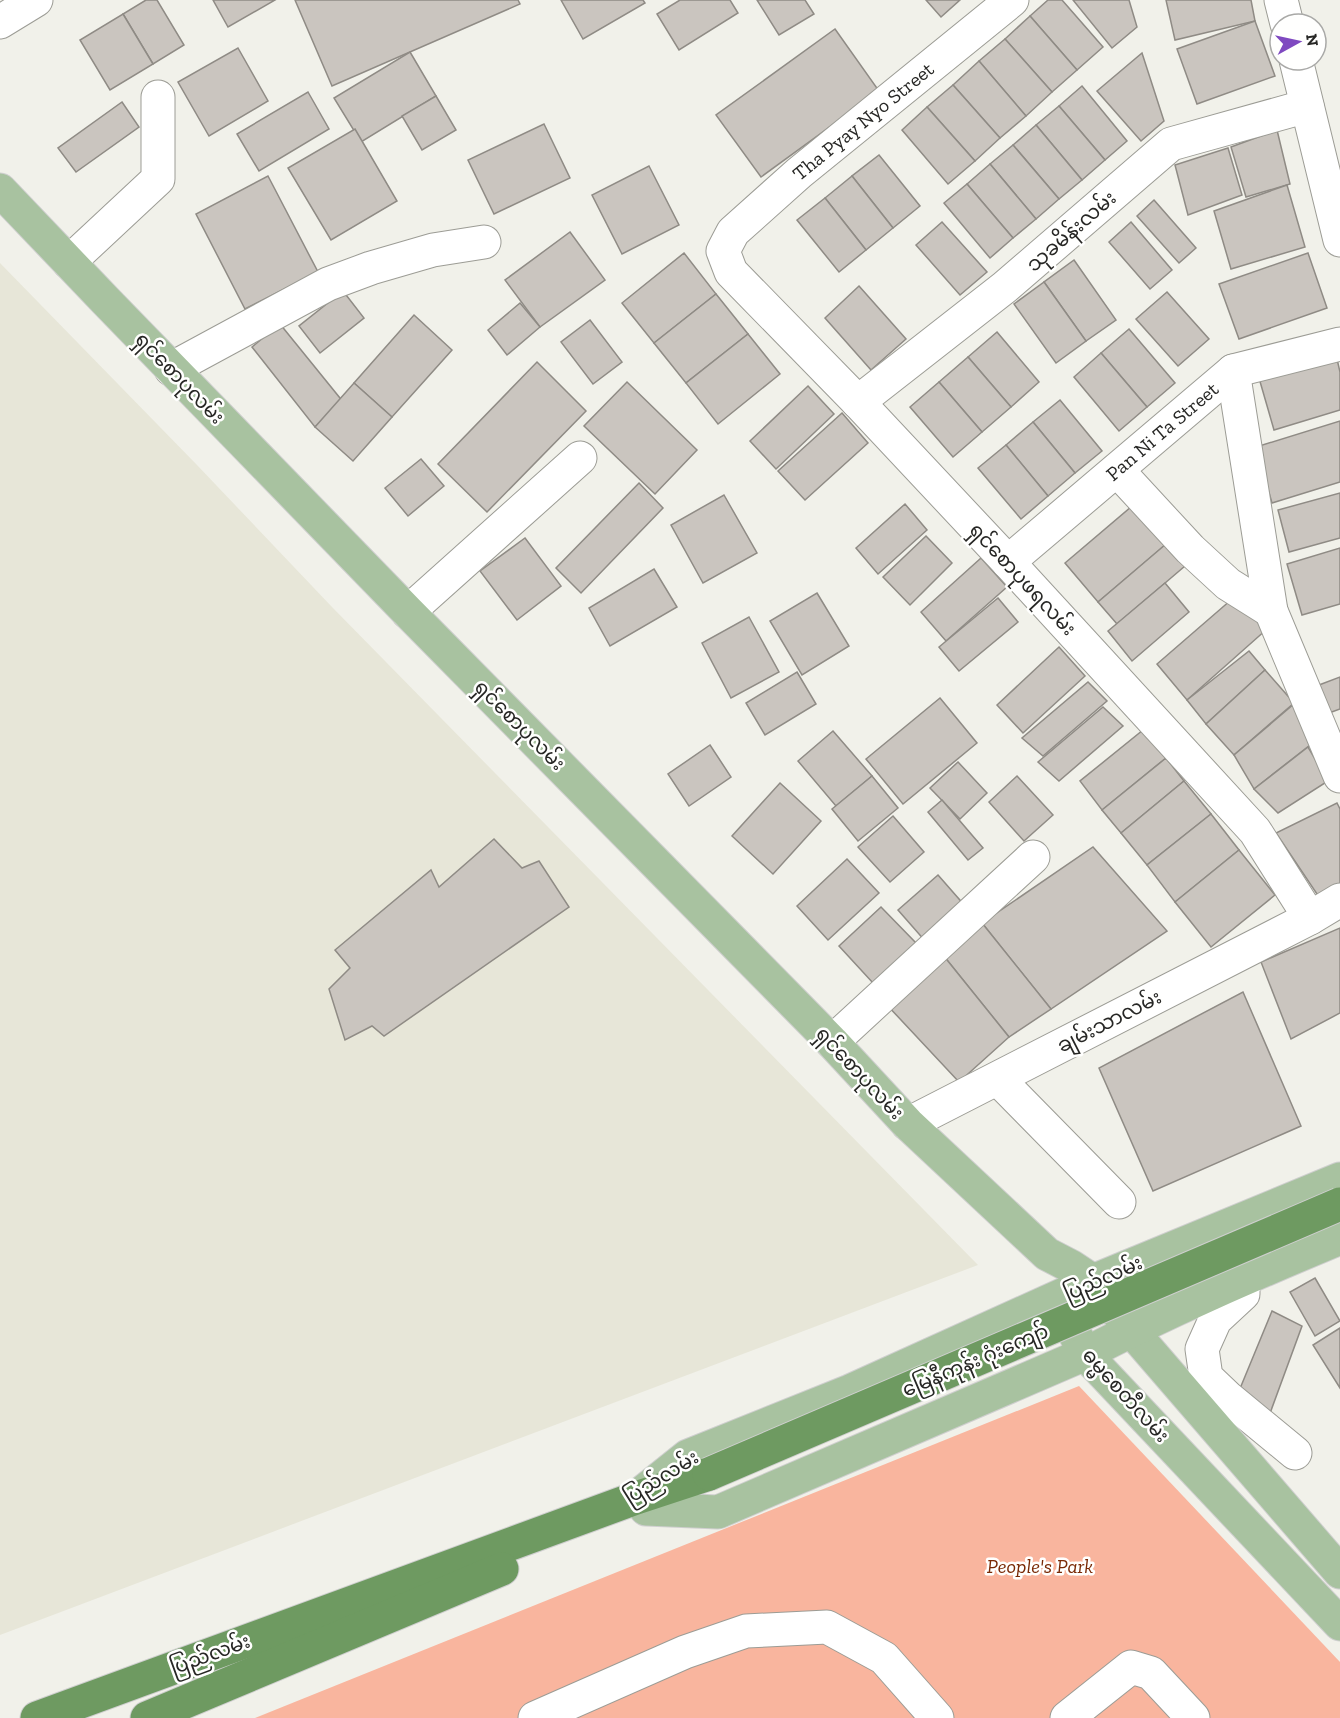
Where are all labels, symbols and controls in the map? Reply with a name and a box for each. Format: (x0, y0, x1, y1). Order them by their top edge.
north arrow (1268, 12, 1328, 72)
text: N (1302, 33, 1323, 47)
street label: Tha Pyay Nyo Street (788, 56, 939, 185)
street label: သုခမိန်းလမ်း (1020, 184, 1124, 280)
street label: ရှင်စောပုလမ်း (127, 326, 231, 432)
street label: Pan Ni Ta Street (1101, 376, 1224, 486)
street label: ရှင်စောပုဖရလမ်း (961, 516, 1083, 644)
street label: ရှင်စောပုလမ်း (466, 673, 572, 779)
street label: ချမ်းသာလမ်း (1052, 983, 1167, 1061)
street label: ရှင်စောပုလမ်း (807, 1020, 910, 1128)
street label: ပြည်လမ်း (1059, 1248, 1148, 1310)
street label: မြေနီကုန်း ဂုံးကျော် (897, 1317, 1054, 1406)
street label: ဓမ္မစေတီလမ်း (1074, 1342, 1176, 1450)
street label: ပြည်လမ်း (618, 1443, 705, 1513)
park label: People's Park (987, 1554, 1093, 1578)
street label: ပြည်လမ်း (166, 1627, 255, 1683)

